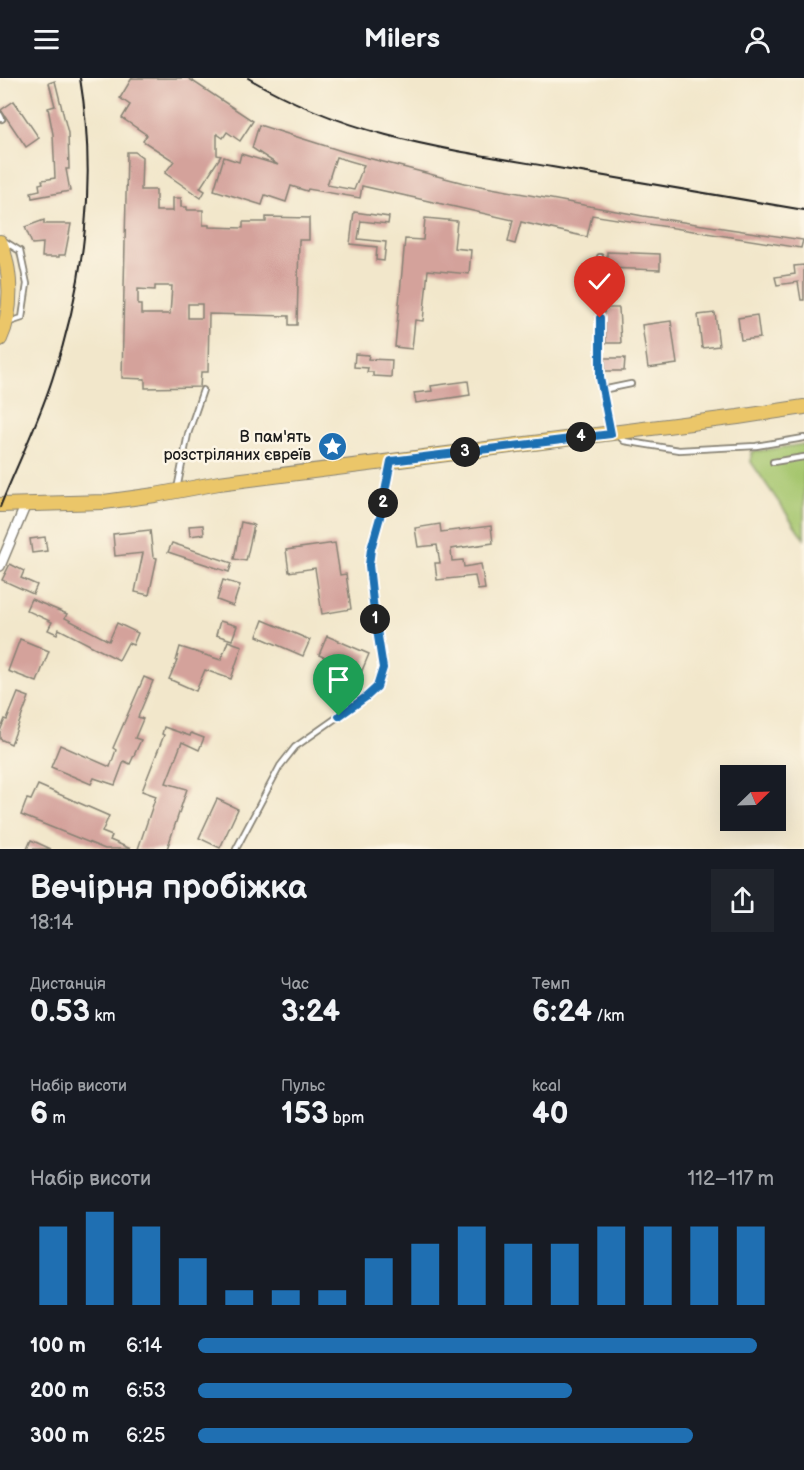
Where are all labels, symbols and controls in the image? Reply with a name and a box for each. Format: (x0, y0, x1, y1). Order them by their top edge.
icon: menu (30, 23, 63, 56)
text: Milers (364, 23, 440, 55)
icon: person (741, 23, 774, 56)
pin (574, 256, 625, 318)
icon: check (583, 265, 616, 298)
pin: 4 (566, 422, 596, 452)
text: 4 (576, 427, 586, 446)
place label: В пам'ять розстріляних євреїв (164, 428, 312, 465)
place icon: В пам'ять розстріляних євреїв (316, 430, 348, 462)
pin: 3 (450, 437, 480, 467)
text: 3 (460, 442, 470, 461)
pin: 2 (368, 488, 398, 518)
text: 2 (378, 493, 388, 512)
pin: 1 (360, 604, 390, 634)
text: 1 (372, 609, 378, 628)
pin (313, 654, 364, 716)
icon: arrive (322, 663, 355, 696)
north arrow (720, 765, 786, 831)
map controls (720, 765, 786, 831)
text: Вечірня пробіжка (30, 868, 307, 908)
button: share (711, 869, 774, 932)
text: 18:14 (30, 911, 73, 935)
text: Дистанція (30, 975, 106, 994)
text: Час (281, 975, 309, 994)
text: Темп (532, 975, 570, 994)
text: 0.53 (30, 994, 90, 1030)
text: 3:24 (281, 994, 340, 1030)
text: 6:24 (532, 994, 592, 1030)
text: km (90, 1007, 116, 1026)
text: /km (592, 1007, 624, 1026)
text: Набір висоти (30, 1077, 127, 1096)
text: Пульс (281, 1077, 325, 1096)
text: kcal (532, 1077, 561, 1096)
text: 6 (30, 1096, 48, 1132)
text: 153 (281, 1096, 328, 1132)
text: 40 (532, 1096, 568, 1132)
text: m (48, 1109, 66, 1128)
text: bpm (328, 1109, 364, 1128)
text: Набір висоти (30, 1167, 151, 1191)
text: 112–117 m (688, 1167, 774, 1191)
text: 100 m (30, 1334, 86, 1358)
text: 6:14 (126, 1334, 162, 1358)
text: 200 m (30, 1379, 89, 1403)
text: 6:53 (126, 1379, 166, 1403)
text: 300 m (30, 1424, 89, 1448)
text: 6:25 (126, 1424, 166, 1448)

